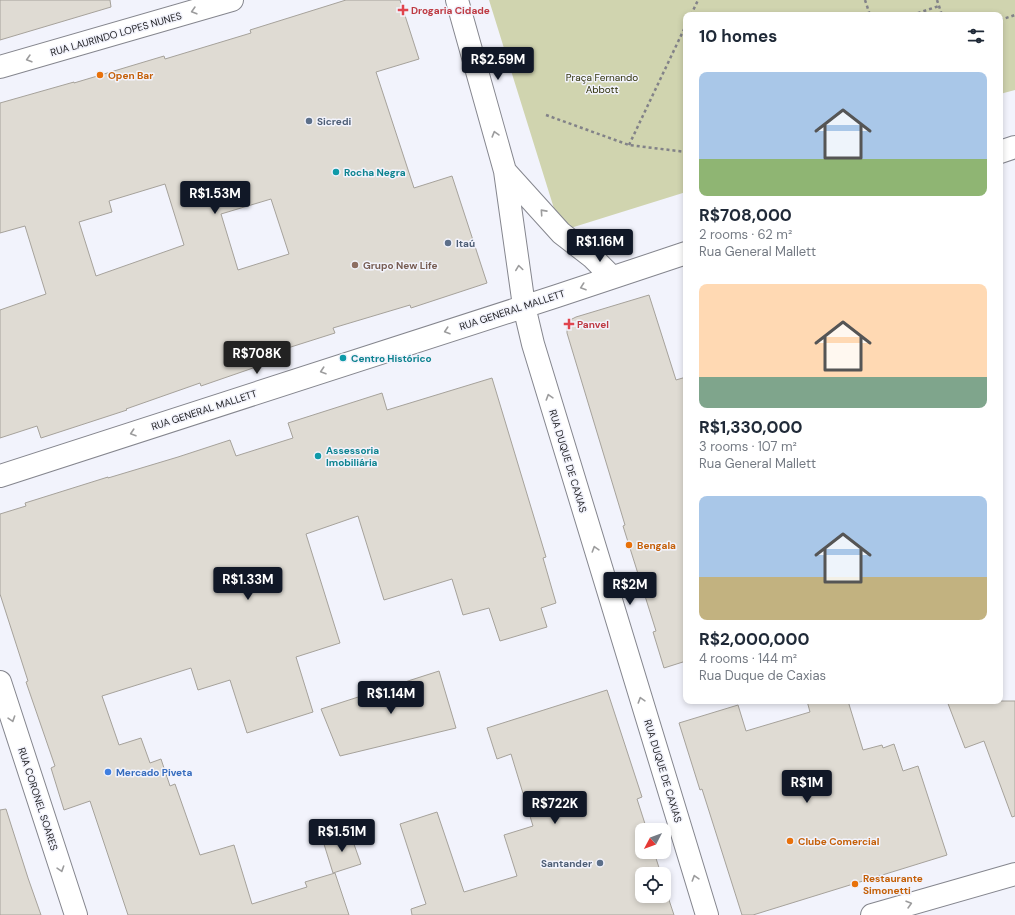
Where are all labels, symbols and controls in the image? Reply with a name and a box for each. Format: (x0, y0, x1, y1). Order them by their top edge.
place label: Drogaria Cidade (411, 4, 490, 17)
marker: Drogaria Cidade (398, 5, 408, 15)
one-way arrow (191, 6, 198, 15)
street label: RUA LAURINDO LOPES NUNES (49, 9, 183, 59)
text: 10 homes (699, 25, 777, 47)
icon: filters (965, 25, 987, 47)
pin: R$2.59M (461, 47, 535, 81)
text: R$2.59M (471, 51, 525, 68)
one-way arrow (26, 54, 33, 63)
place label: Open Bar (108, 69, 153, 82)
marker: Open Bar (95, 70, 105, 80)
park label: Praça Fernando Abbott (566, 71, 638, 96)
icon: home (807, 98, 879, 170)
place label: Sicredi (317, 115, 351, 128)
marker: Sicredi (304, 116, 314, 126)
one-way arrow (491, 130, 500, 137)
place label: Rocha Negra (344, 166, 406, 179)
marker: Rocha Negra (331, 167, 341, 177)
pin: R$1.53M (178, 181, 252, 215)
text: R$1.53M (189, 185, 241, 202)
text: R$708,000 (699, 204, 792, 226)
one-way arrow (540, 210, 547, 217)
text: 2 rooms · 62 m² (699, 226, 792, 243)
pin: R$1.16M (563, 229, 637, 263)
text: R$1.16M (576, 233, 624, 250)
place label: Itaú (456, 237, 475, 250)
marker: Itaú (443, 238, 453, 248)
text: Rua General Mallett (699, 243, 816, 260)
place label: Grupo New Life (363, 259, 438, 272)
marker: Grupo New Life (350, 260, 360, 270)
one-way arrow (514, 264, 523, 271)
one-way arrow (579, 282, 586, 291)
street label: RUA GENERAL MALLETT (458, 287, 567, 333)
icon: home (807, 310, 879, 382)
place label: Panvel (577, 318, 609, 331)
marker: Panvel (564, 319, 574, 329)
one-way arrow (443, 326, 450, 335)
pin: R$708K (224, 341, 290, 375)
text: R$708K (233, 345, 281, 362)
place label: Centro Histórico (351, 352, 432, 365)
marker: Centro Histórico (338, 353, 348, 363)
one-way arrow (320, 366, 327, 375)
street label: RUA GENERAL MALLETT (150, 387, 259, 433)
one-way arrow (545, 394, 554, 401)
street label: RUA DUQUE DE CAXIAS (546, 408, 590, 514)
text: R$1,330,000 (699, 416, 802, 438)
one-way arrow (129, 428, 136, 437)
text: 3 rooms · 107 m² (699, 438, 797, 455)
place label: Assessoria Imobiliária (326, 444, 379, 469)
marker: Assessoria Imobiliária (313, 451, 323, 461)
text: Rua General Mallett (699, 455, 816, 472)
icon: home (807, 522, 879, 594)
place label: Bengala (637, 539, 676, 552)
marker: Bengala (624, 540, 634, 550)
one-way arrow (591, 545, 600, 552)
pin: R$1.33M (211, 567, 285, 601)
text: R$1.33M (222, 571, 274, 588)
pin: R$2M (606, 572, 654, 606)
text: R$2M (612, 576, 648, 593)
text: R$2,000,000 (699, 628, 809, 650)
text: 4 rooms · 144 m² (699, 650, 797, 667)
text: Rua Duque de Caxias (699, 667, 826, 684)
pin: R$1.14M (354, 681, 428, 715)
text: R$1.14M (367, 685, 415, 702)
one-way arrow (637, 696, 646, 703)
one-way arrow (7, 716, 16, 723)
street label: RUA DUQUE DE CAXIAS (641, 718, 685, 824)
street label: RUA CORONEL SOARES (15, 746, 61, 852)
place label: Mercado Piveta (116, 766, 192, 779)
marker: Mercado Piveta (103, 767, 113, 777)
pin: R$1M (783, 770, 831, 804)
text: R$1M (791, 774, 823, 791)
pin: R$722K (522, 791, 588, 825)
text: R$722K (532, 795, 578, 812)
pin: R$1.51M (305, 819, 379, 853)
text: R$1.51M (318, 823, 366, 840)
north arrow (635, 823, 671, 859)
map controls (635, 823, 671, 903)
place label: Clube Comercial (798, 835, 880, 848)
marker: Clube Comercial (785, 836, 795, 846)
place label: Santander (541, 857, 592, 870)
marker: Santander (595, 858, 605, 868)
one-way arrow (56, 866, 65, 873)
button: locate (635, 867, 671, 903)
place label: Restaurante Simonetti (863, 872, 923, 897)
one-way arrow (691, 874, 700, 881)
marker: Restaurante Simonetti (850, 879, 860, 889)
one-way arrow (905, 900, 912, 909)

